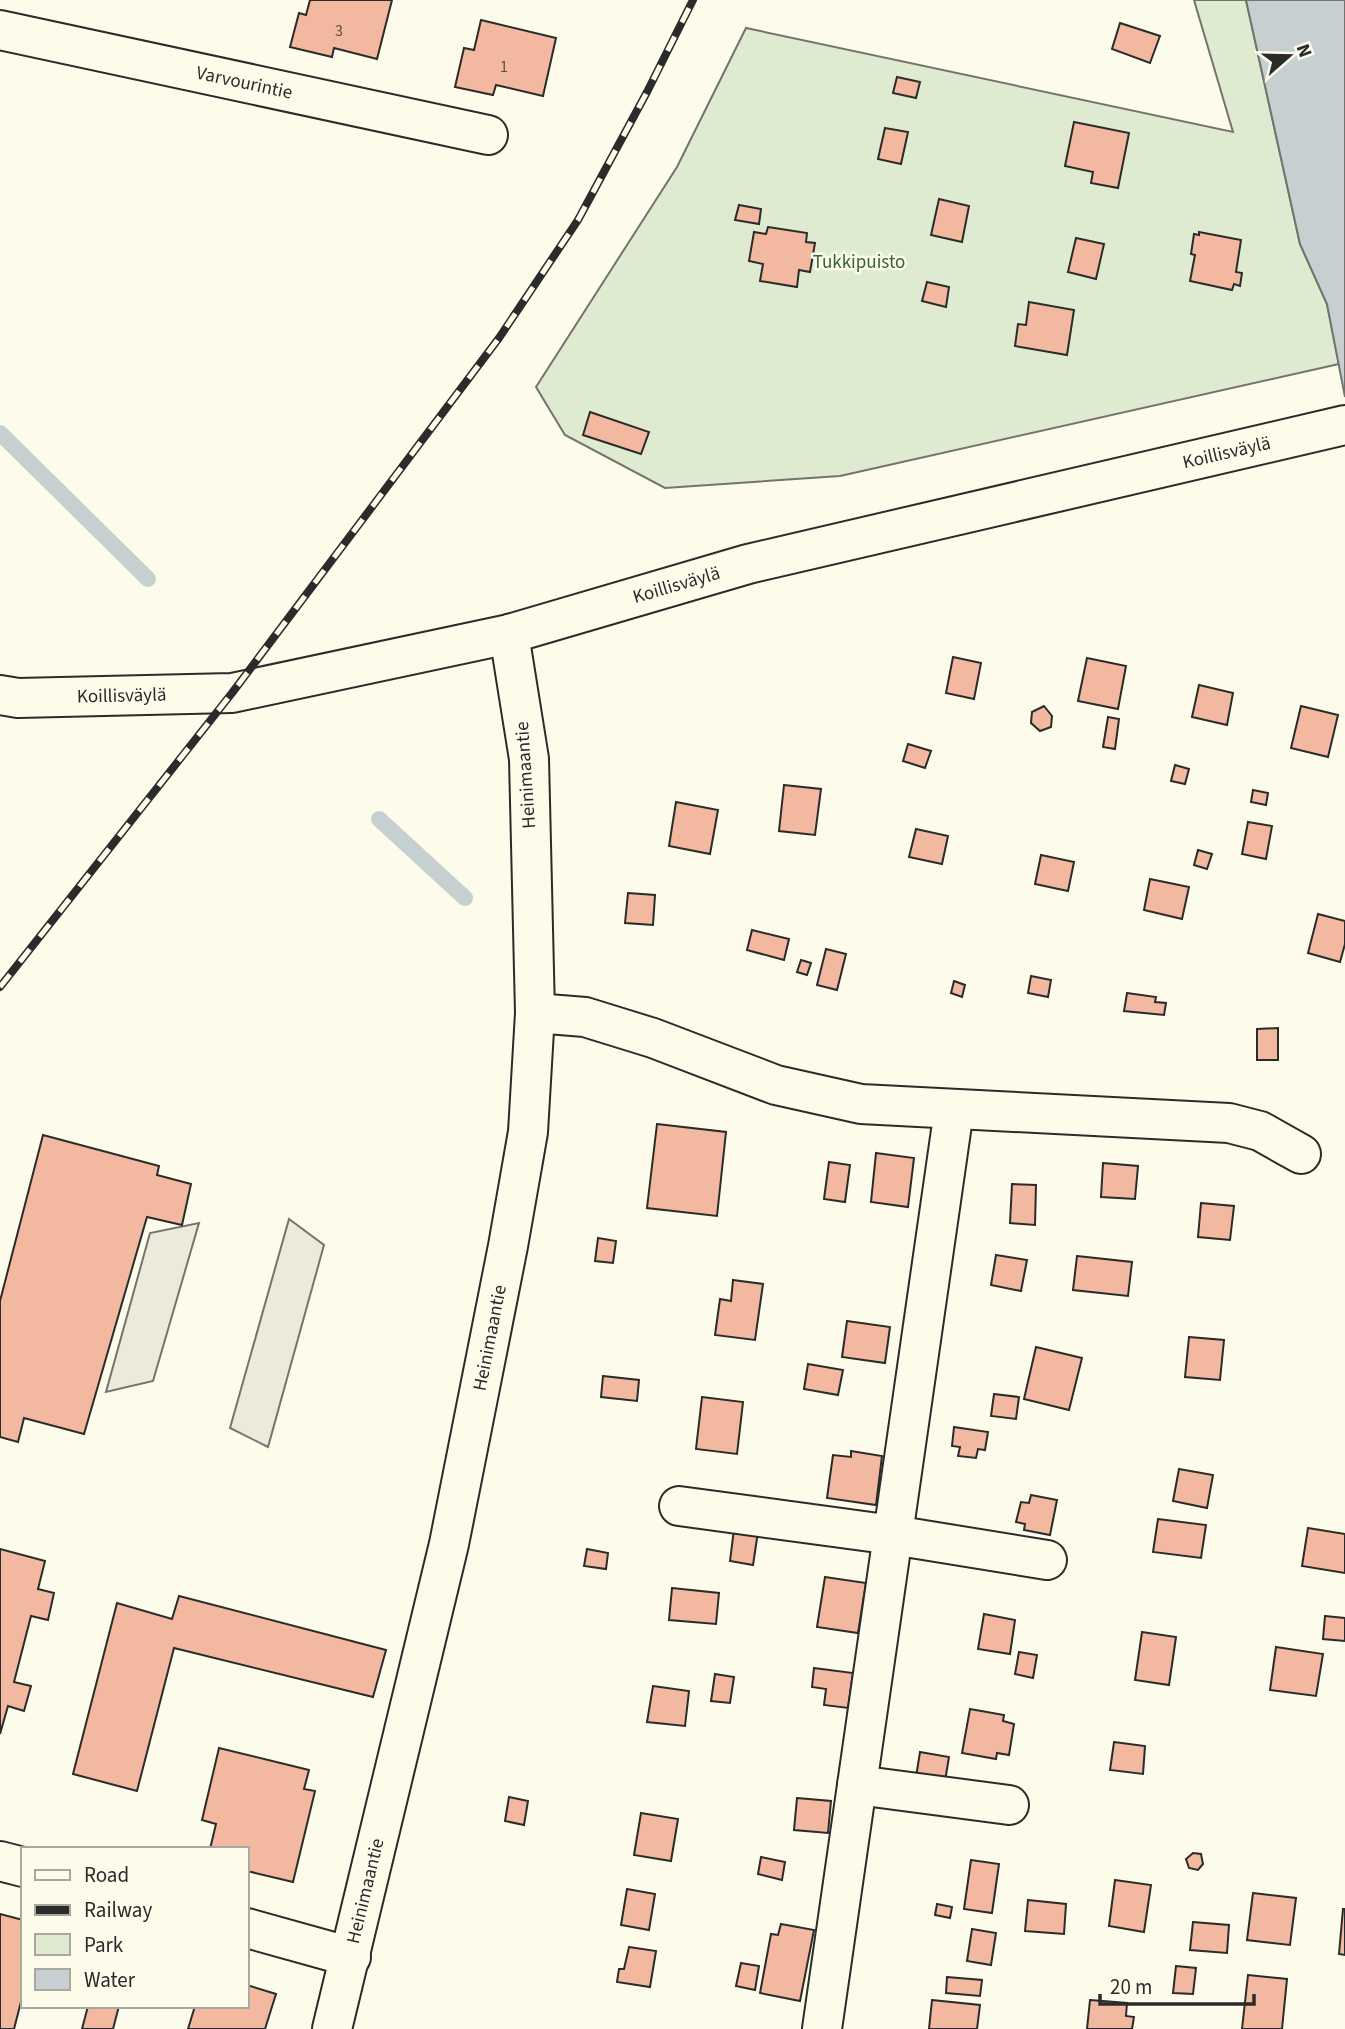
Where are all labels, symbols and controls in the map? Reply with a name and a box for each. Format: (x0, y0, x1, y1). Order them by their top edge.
house number: 3 (335, 20, 343, 42)
north arrow (1254, 21, 1324, 91)
text: N (1289, 40, 1318, 61)
house number: 1 (500, 56, 508, 78)
street label: Varvourintie (194, 59, 295, 106)
park label: Tukkipuisto (813, 249, 905, 276)
street label: Koillisväylä (1180, 429, 1273, 476)
street label: Koillisväylä (630, 559, 723, 611)
street label: Koillisväylä (77, 681, 167, 710)
street label: Heinimaantie (509, 721, 543, 829)
street label: Heinimaantie (466, 1283, 513, 1393)
street label: Heinimaantie (340, 1836, 391, 1946)
legend (21, 1847, 248, 2008)
text: Road (84, 1860, 129, 1890)
text: Railway (84, 1895, 152, 1925)
text: Park (84, 1930, 124, 1960)
scale bar (1100, 1962, 1254, 2006)
text: Water (84, 1965, 136, 1995)
text: 20 m (1110, 1972, 1152, 2002)

